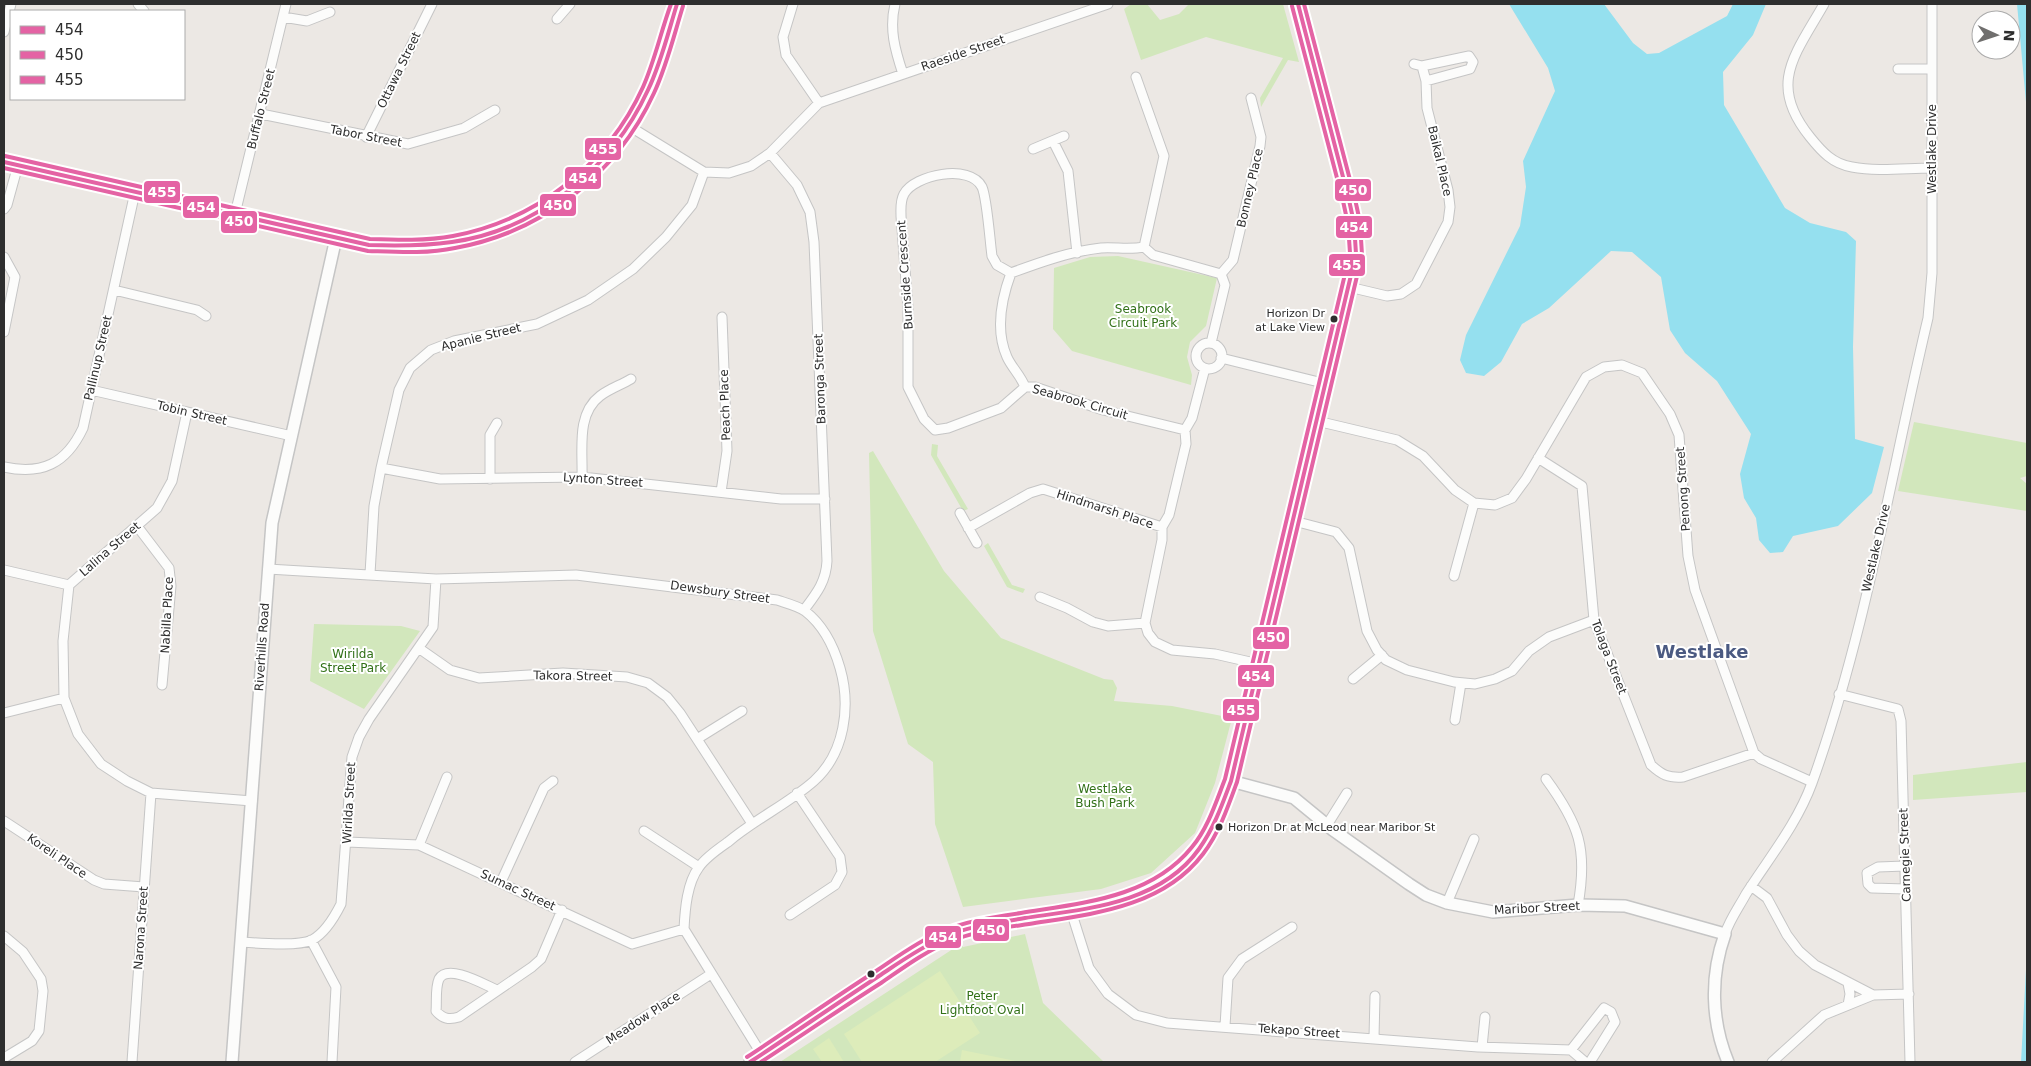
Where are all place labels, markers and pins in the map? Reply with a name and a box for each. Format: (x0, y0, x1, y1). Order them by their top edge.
place label: Horizon Dr at Lake View (1255, 307, 1325, 334)
marker: Horizon Dr at Lake View (1329, 314, 1339, 324)
place label: Horizon Dr at McLeod near Maribor St (1228, 821, 1436, 834)
marker: Horizon Dr at McLeod near Maribor St (1214, 822, 1224, 832)
unlabelled marker (866, 969, 876, 979)

